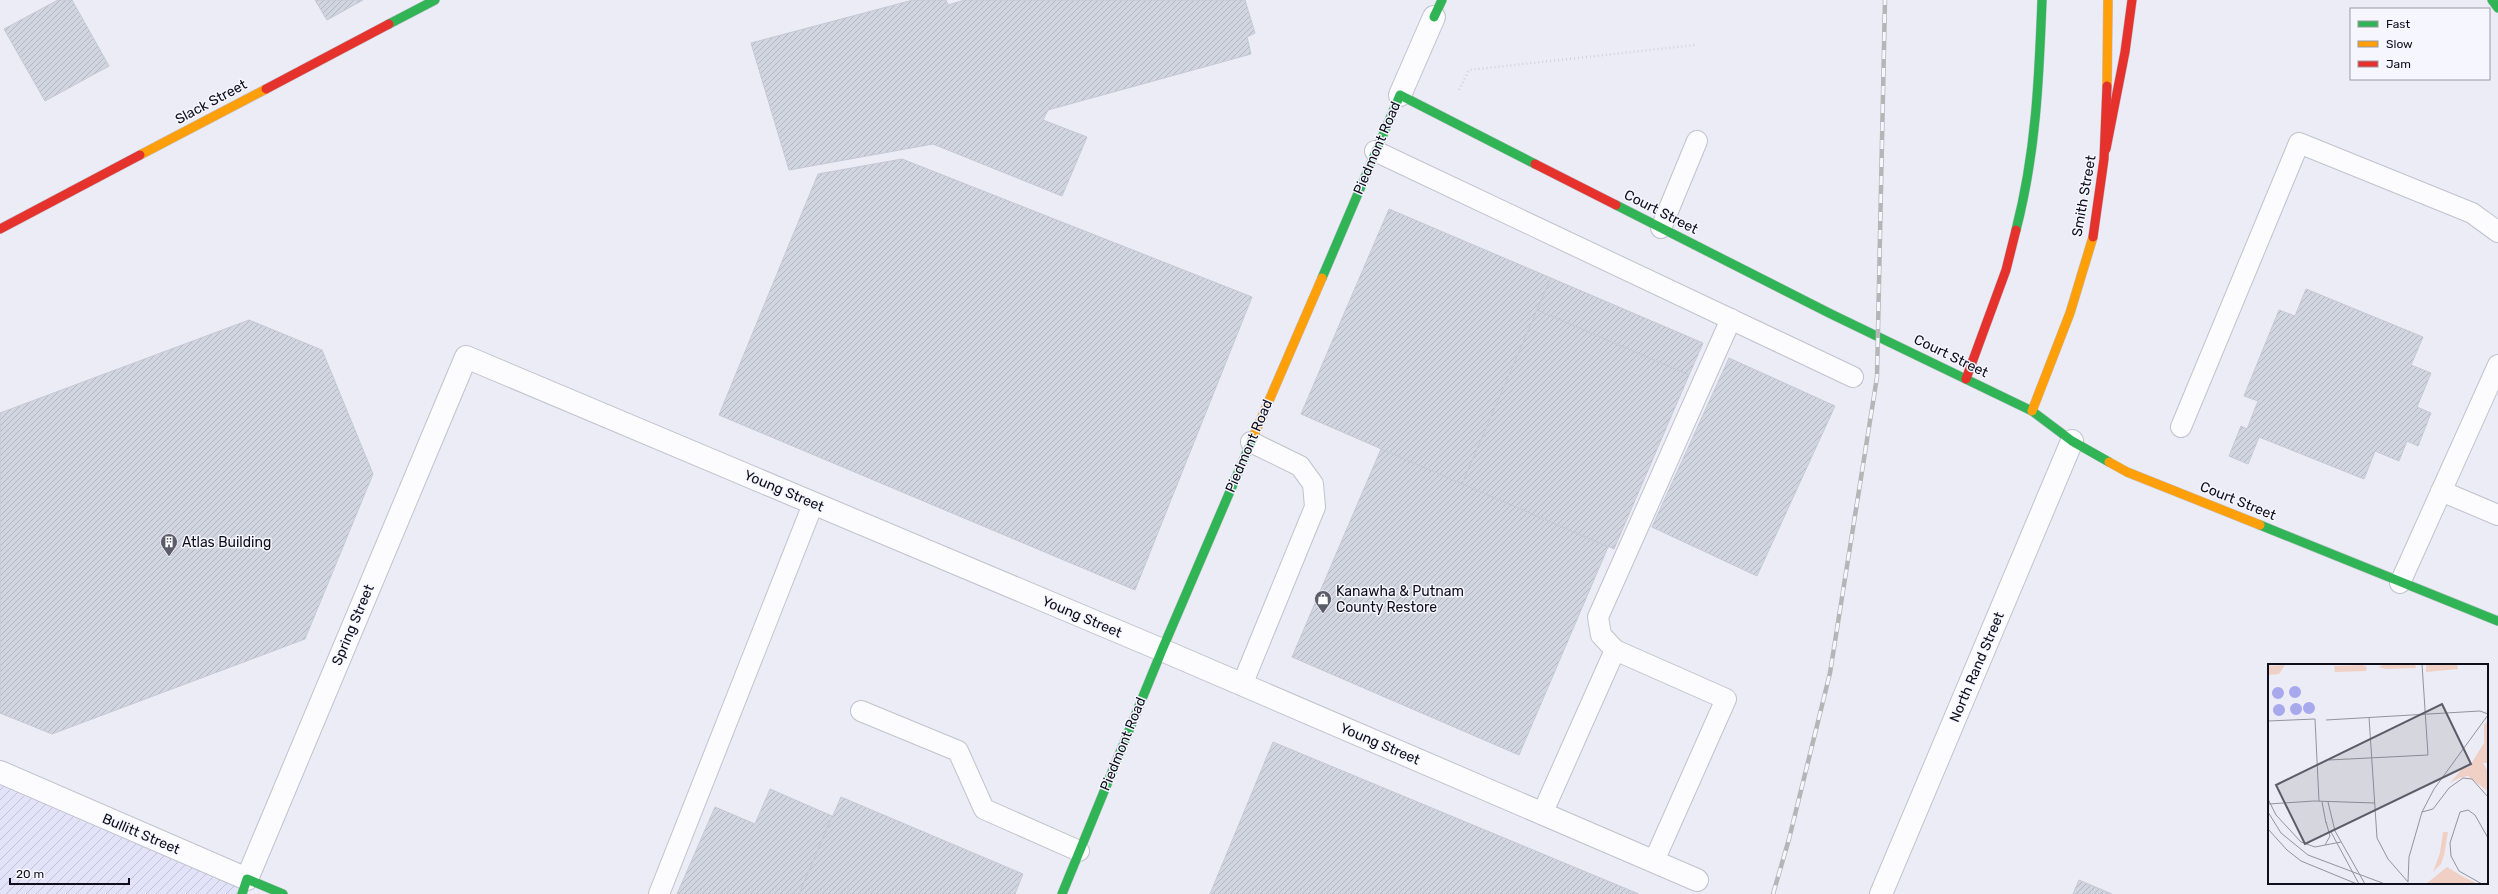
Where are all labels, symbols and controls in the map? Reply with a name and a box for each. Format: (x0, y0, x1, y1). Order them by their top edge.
legend (2350, 8, 2490, 80)
text: Fast (2386, 17, 2410, 31)
text: Slow (2386, 37, 2413, 51)
text: Jam (2386, 57, 2411, 71)
street label: Slack Street (172, 76, 250, 128)
street label: Piedmont Road (1350, 99, 1404, 197)
street label: Smith Street (2068, 153, 2100, 238)
street label: Court Street (1621, 186, 1701, 238)
street label: Court Street (1911, 331, 1991, 382)
street label: Piedmont Road (1222, 397, 1276, 495)
street label: Young Street (742, 467, 827, 516)
street label: Court Street (2197, 478, 2279, 524)
building icon: Atlas Building (159, 532, 179, 557)
place label: Atlas Building (182, 534, 271, 551)
street label: Spring Street (328, 581, 378, 668)
place label: Kanawha & Putnam County Restore (1336, 583, 1464, 616)
shop icon: Kanawha & Putnam County Restore (1313, 589, 1333, 614)
street label: Young Street (1040, 593, 1125, 642)
street label: North Rand Street (1946, 609, 2008, 725)
inset map (2268, 664, 2488, 884)
street label: Piedmont Road (1096, 695, 1150, 793)
street label: Young Street (1338, 720, 1423, 769)
street label: Bullitt Street (100, 810, 183, 858)
scale bar (10, 860, 129, 886)
text: 20 m (16, 867, 44, 881)

